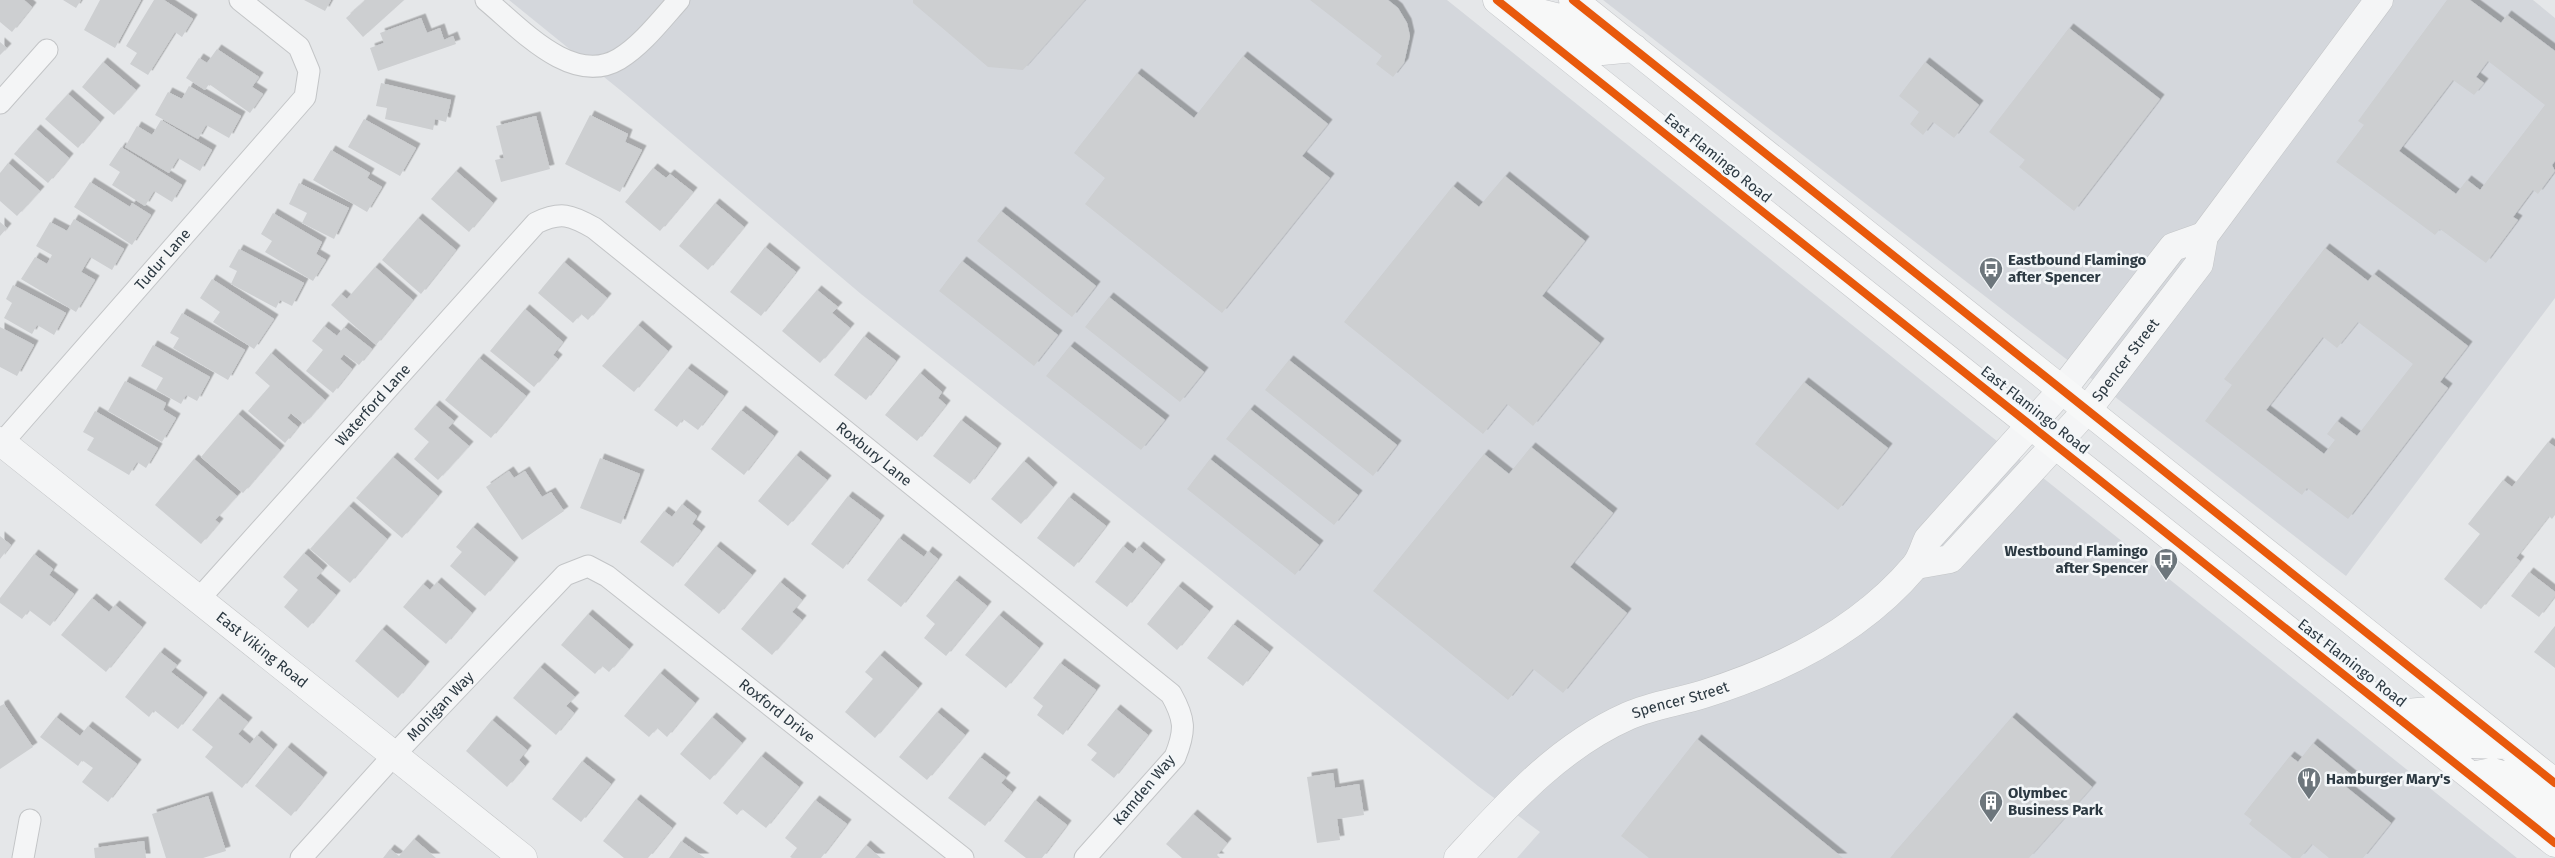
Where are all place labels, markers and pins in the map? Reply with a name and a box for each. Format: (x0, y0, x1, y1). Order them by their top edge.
place label: Eastbound Flamingo after Spencer (2008, 251, 2147, 286)
bus stop icon: Eastbound Flamingo after Spencer (1978, 256, 2004, 290)
place label: Westbound Flamingo after Spencer (2005, 542, 2149, 577)
bus stop icon: Westbound Flamingo after Spencer (2153, 547, 2179, 581)
restaurant icon: Hamburger Mary's (2296, 766, 2322, 800)
place label: Hamburger Mary's (2326, 770, 2451, 788)
place label: Olymbec Business Park (2008, 784, 2104, 819)
building icon: Olymbec Business Park (1978, 789, 2004, 823)

